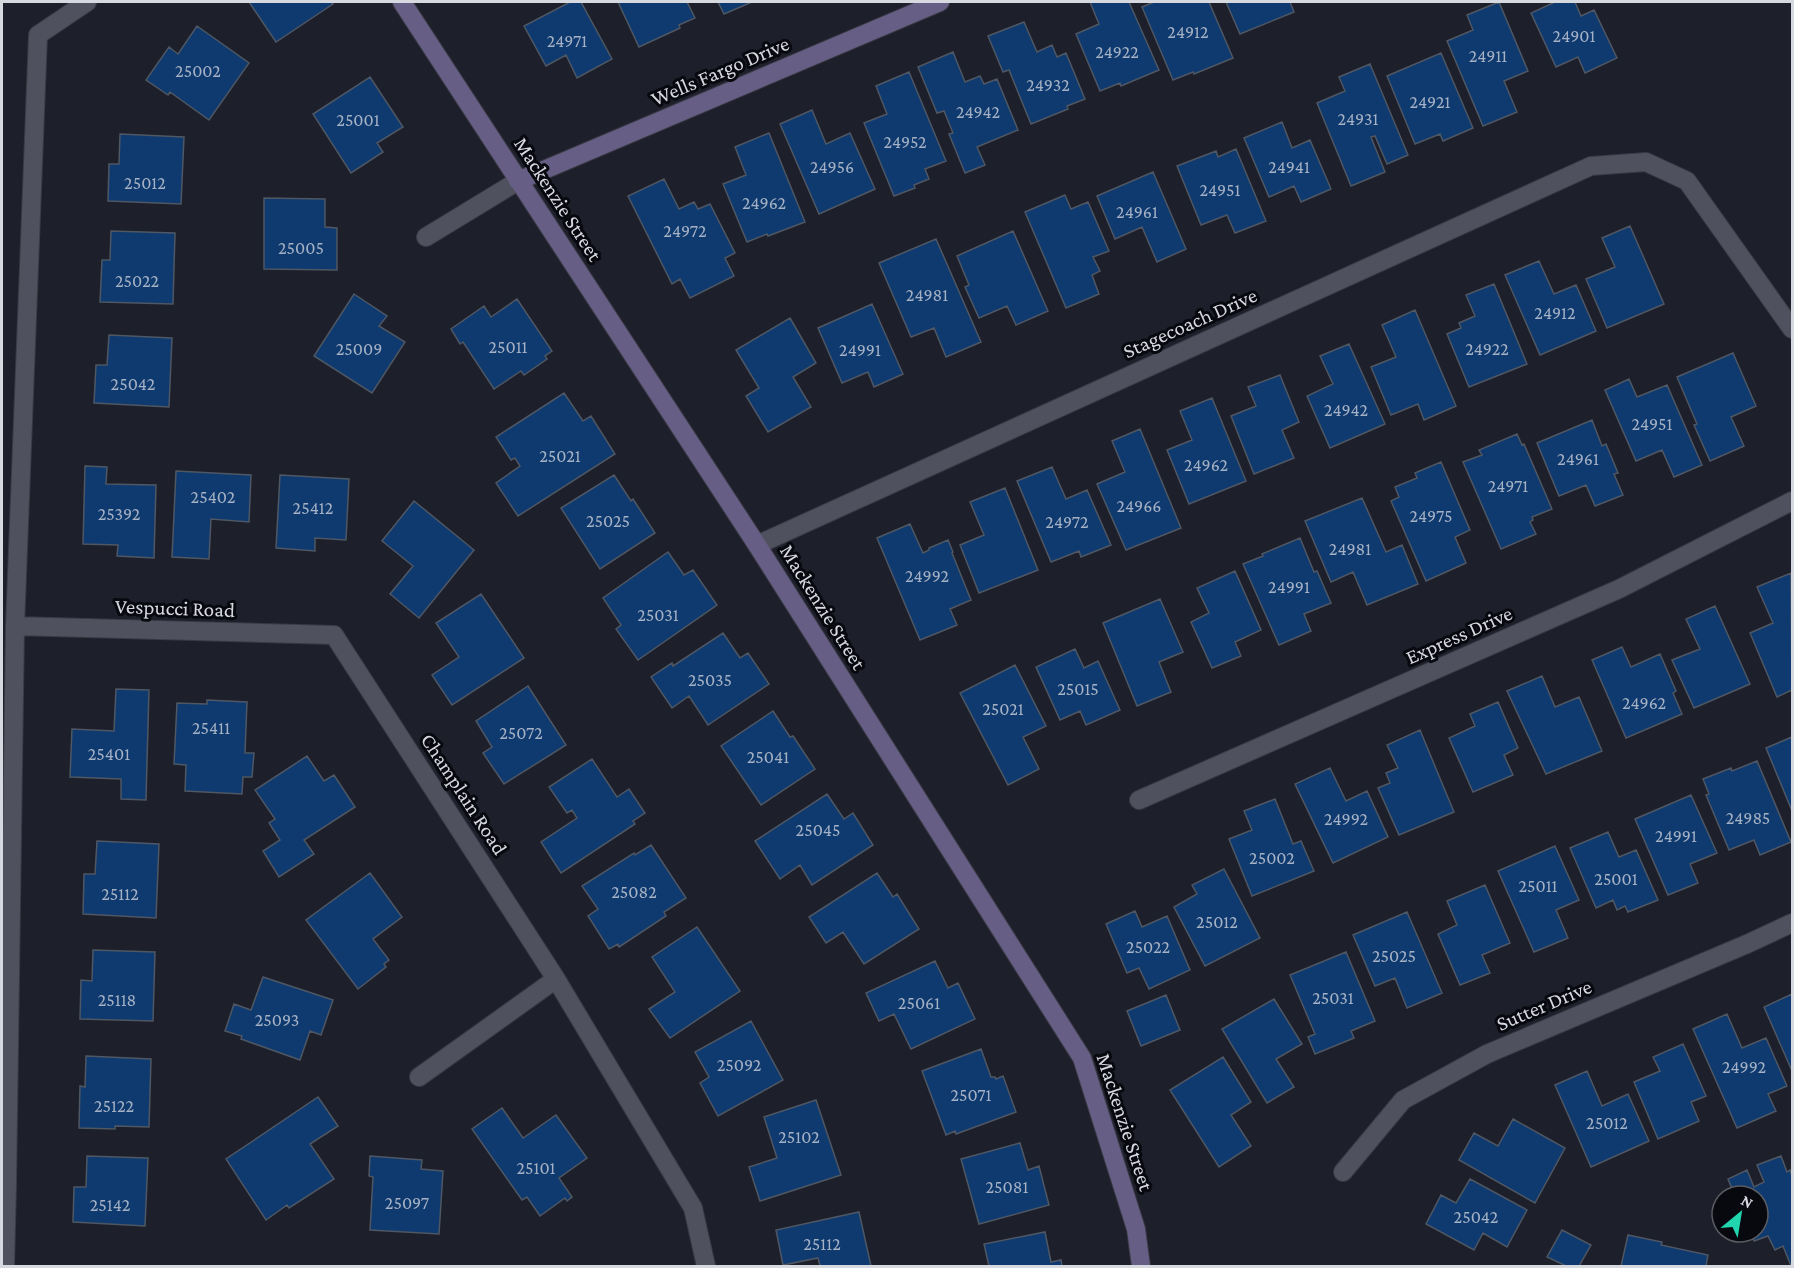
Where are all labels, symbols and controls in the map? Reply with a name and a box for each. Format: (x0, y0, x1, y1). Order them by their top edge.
house number: 24912 (1167, 22, 1209, 42)
house number: 24901 (1553, 26, 1595, 46)
house number: 24971 (547, 31, 587, 51)
street label: Wells Fargo Drive (647, 31, 793, 111)
house number: 24922 (1095, 42, 1139, 62)
house number: 24911 (1469, 46, 1507, 66)
house number: 25002 (175, 61, 221, 81)
house number: 24932 (1026, 75, 1070, 95)
house number: 24921 (1409, 92, 1451, 112)
house number: 24942 (956, 102, 1000, 122)
house number: 24931 (1338, 109, 1379, 129)
house number: 25001 (336, 110, 380, 130)
house number: 24952 (883, 132, 927, 152)
street label: Mackenzie Street (509, 133, 608, 266)
house number: 24956 (810, 157, 854, 177)
house number: 24941 (1268, 157, 1310, 177)
house number: 25012 (124, 173, 166, 193)
house number: 24951 (1200, 180, 1240, 200)
house number: 24962 (742, 193, 786, 213)
house number: 24961 (1116, 202, 1158, 222)
house number: 24972 (663, 221, 707, 241)
house number: 25005 (278, 238, 324, 258)
house number: 25022 (115, 271, 159, 291)
street label: Stagecoach Drive (1119, 283, 1261, 363)
house number: 24981 (906, 285, 948, 305)
house number: 24912 (1534, 303, 1576, 323)
house number: 25011 (488, 337, 528, 357)
house number: 25009 (336, 339, 382, 359)
house number: 24922 (1465, 339, 1509, 359)
house number: 24991 (839, 340, 881, 360)
house number: 25042 (111, 374, 155, 394)
house number: 24942 (1324, 400, 1368, 420)
house number: 24951 (1632, 414, 1672, 434)
house number: 25021 (539, 446, 581, 466)
house number: 24961 (1557, 449, 1599, 469)
house number: 24962 (1184, 455, 1228, 475)
house number: 24971 (1488, 476, 1528, 496)
house number: 25402 (191, 487, 235, 507)
house number: 24966 (1116, 496, 1162, 516)
house number: 25412 (293, 498, 333, 518)
house number: 25392 (98, 504, 140, 524)
house number: 24975 (1410, 506, 1453, 526)
house number: 25025 (586, 511, 630, 531)
house number: 24972 (1045, 512, 1089, 532)
house number: 24981 (1329, 539, 1371, 559)
street label: Mackenzie Street (775, 540, 872, 675)
house number: 24992 (905, 566, 949, 586)
house number: 24991 (1268, 577, 1310, 597)
street label: Vespucci Road (115, 594, 235, 622)
street label: Express Drive (1402, 601, 1516, 669)
house number: 25031 (637, 605, 679, 625)
house number: 25035 (688, 670, 732, 690)
house number: 25015 (1057, 679, 1099, 699)
house number: 24962 (1622, 693, 1666, 713)
house number: 25021 (982, 699, 1024, 719)
house number: 25411 (192, 718, 230, 738)
house number: 25072 (499, 723, 543, 743)
street label: Champlain Road (416, 729, 512, 859)
house number: 25401 (88, 744, 130, 764)
house number: 25041 (747, 747, 789, 767)
house number: 24985 (1726, 808, 1770, 828)
house number: 24992 (1324, 809, 1368, 829)
house number: 25045 (796, 820, 840, 840)
house number: 24991 (1655, 826, 1697, 846)
house number: 25002 (1249, 848, 1295, 868)
house number: 25001 (1594, 869, 1638, 889)
house number: 25011 (1518, 876, 1558, 896)
house number: 25082 (611, 882, 657, 902)
house number: 25112 (101, 884, 139, 904)
house number: 25012 (1196, 912, 1238, 932)
house number: 25022 (1126, 937, 1170, 957)
house number: 25025 (1372, 946, 1416, 966)
street label: Sutter Drive (1493, 974, 1595, 1036)
house number: 25031 (1312, 988, 1354, 1008)
house number: 25118 (98, 990, 136, 1010)
house number: 25061 (898, 993, 940, 1013)
house number: 25093 (255, 1010, 299, 1030)
street label: Mackenzie Street (1092, 1050, 1159, 1195)
house number: 25092 (717, 1055, 761, 1075)
house number: 24992 (1722, 1057, 1766, 1077)
house number: 25071 (950, 1085, 992, 1105)
house number: 25122 (94, 1096, 134, 1116)
house number: 25012 (1586, 1113, 1628, 1133)
house number: 25102 (778, 1127, 820, 1147)
house number: 25101 (516, 1158, 556, 1178)
house number: 25081 (986, 1177, 1028, 1197)
north arrow (1710, 1184, 1770, 1244)
text: N (1738, 1191, 1756, 1212)
house number: 25097 (385, 1193, 429, 1213)
house number: 25142 (90, 1195, 130, 1215)
house number: 25042 (1454, 1207, 1498, 1227)
house number: 25112 (803, 1234, 841, 1254)

